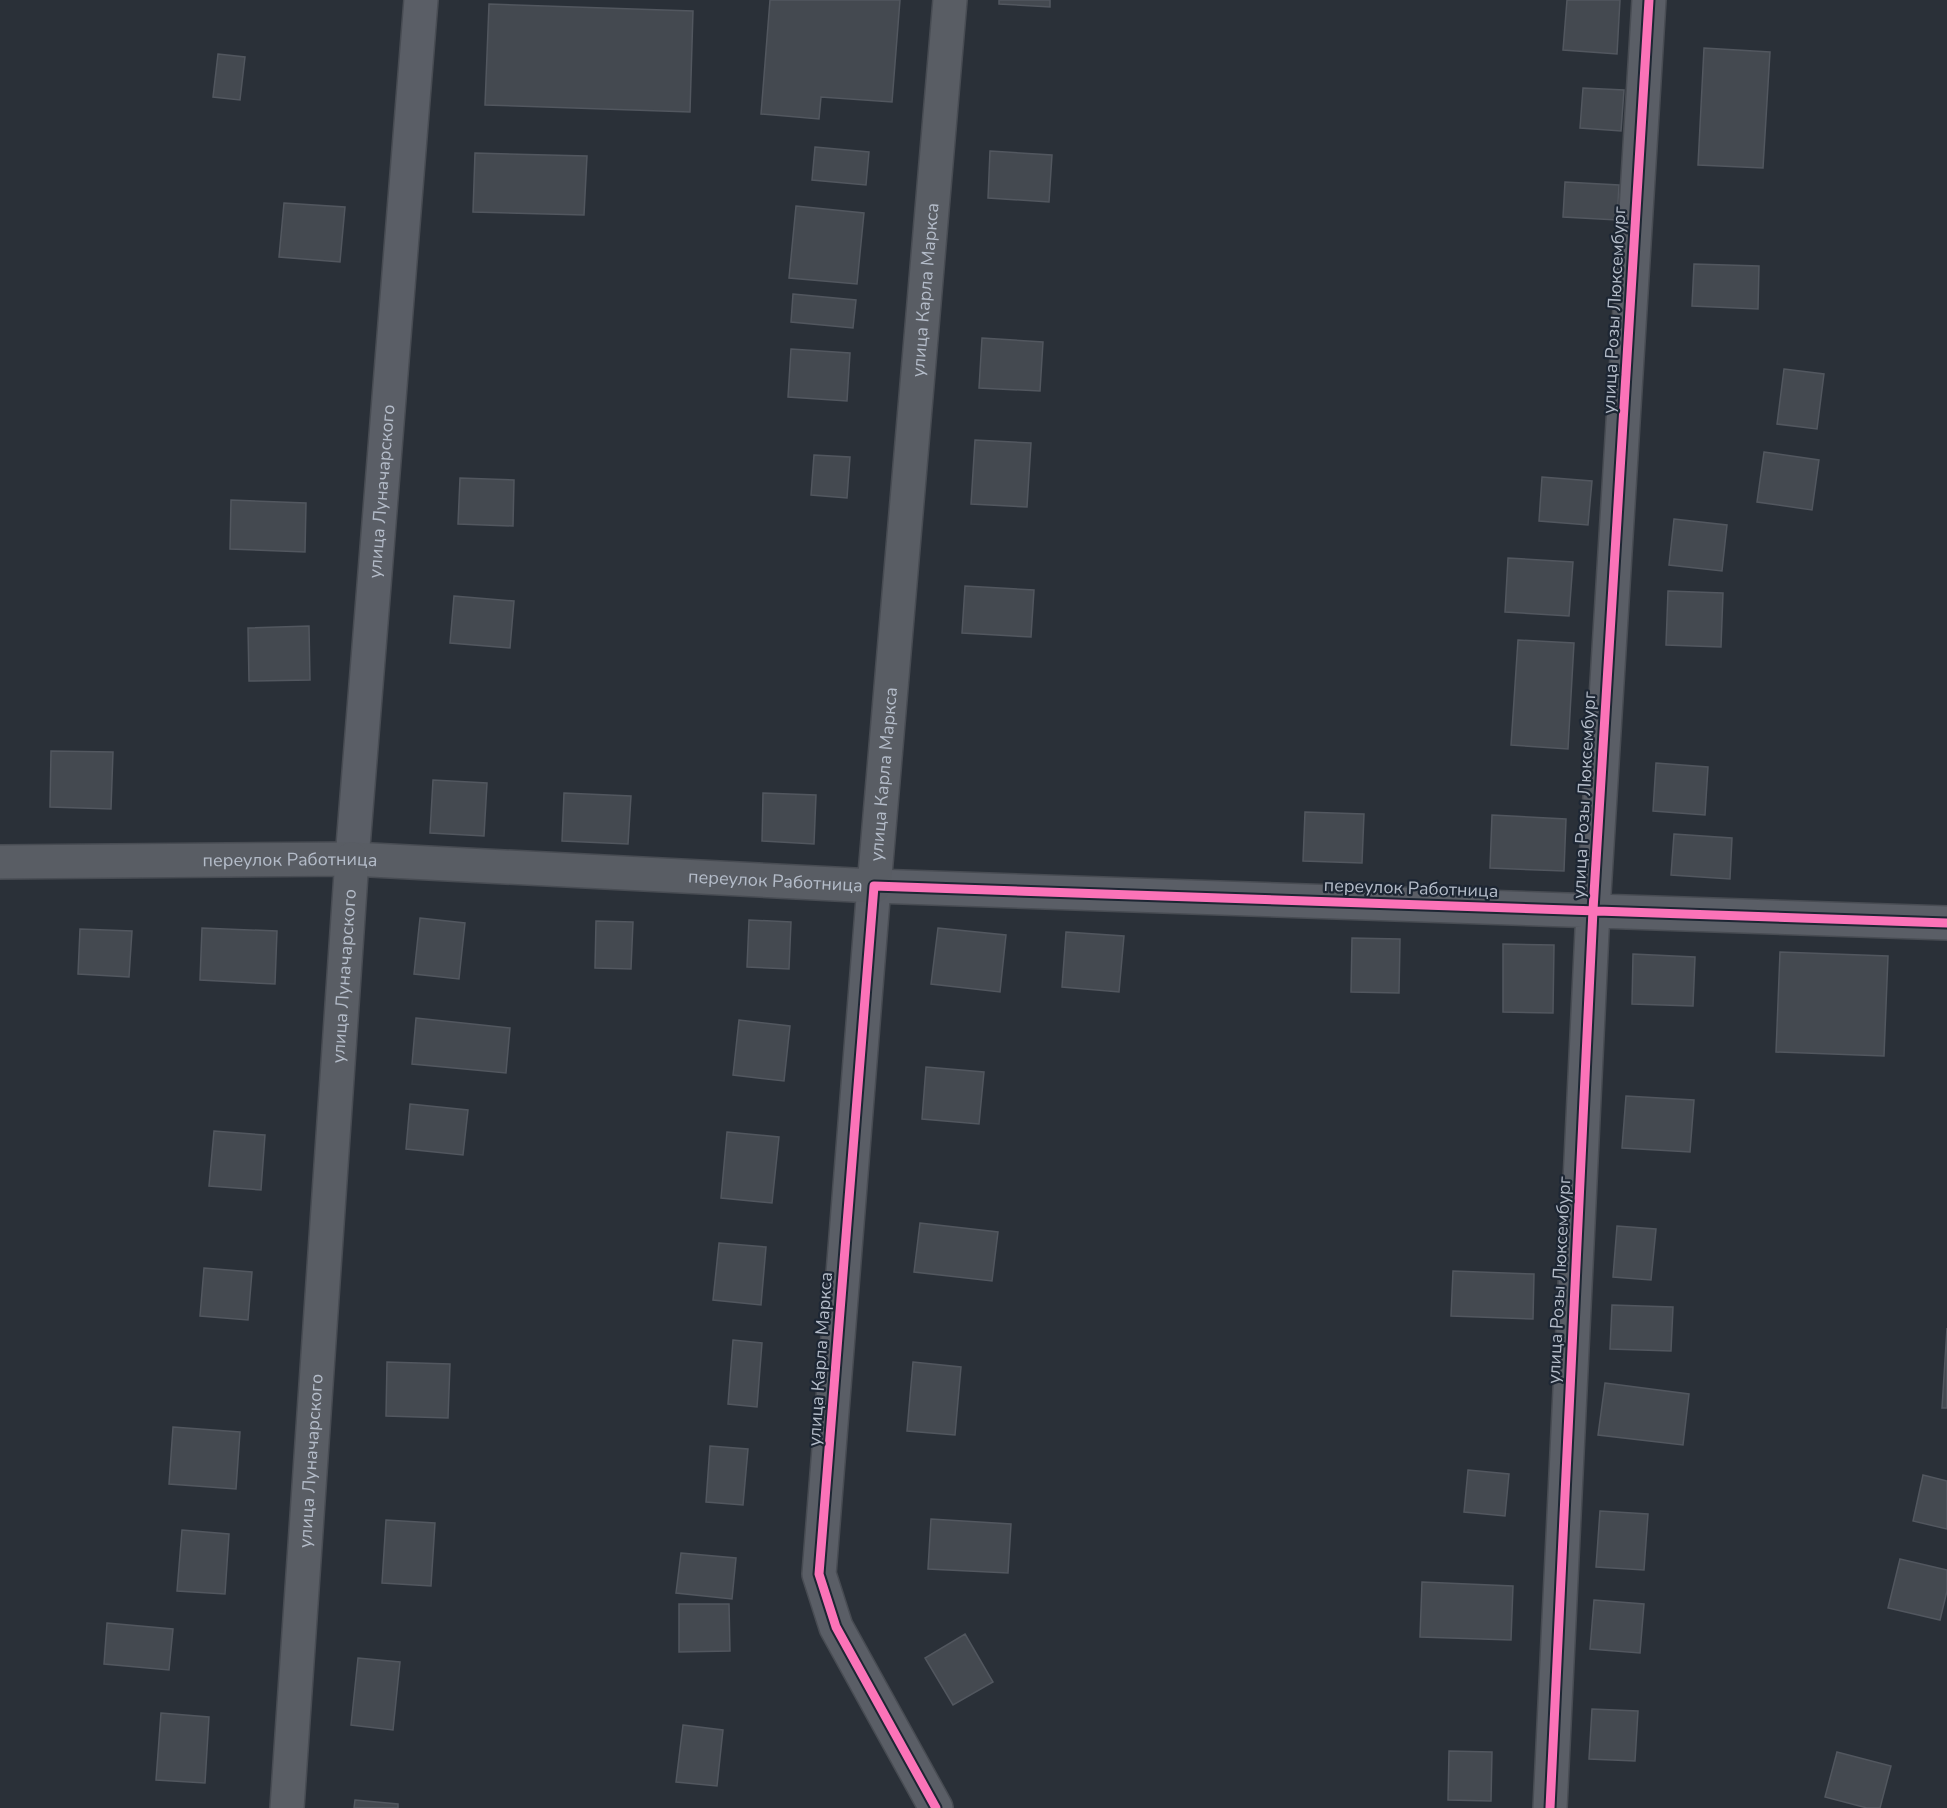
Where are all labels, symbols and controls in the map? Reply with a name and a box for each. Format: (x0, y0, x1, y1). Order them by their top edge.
street label: улица Карла Маркса (906, 202, 945, 378)
street label: улица Розы Люксембург (1597, 206, 1631, 414)
street label: улица Луначарского (363, 403, 400, 579)
street label: улица Карла Маркса (864, 686, 903, 862)
street label: улица Розы Люксембург (1567, 691, 1601, 899)
street label: переулок Работница (202, 847, 378, 872)
street label: переулок Работница (687, 864, 863, 897)
street label: переулок Работница (1323, 873, 1499, 903)
street label: улица Луначарского (326, 888, 362, 1064)
street label: улица Розы Люксембург (1542, 1176, 1576, 1384)
street label: улица Карла Маркса (802, 1271, 838, 1447)
street label: улица Луначарского (293, 1373, 329, 1549)

